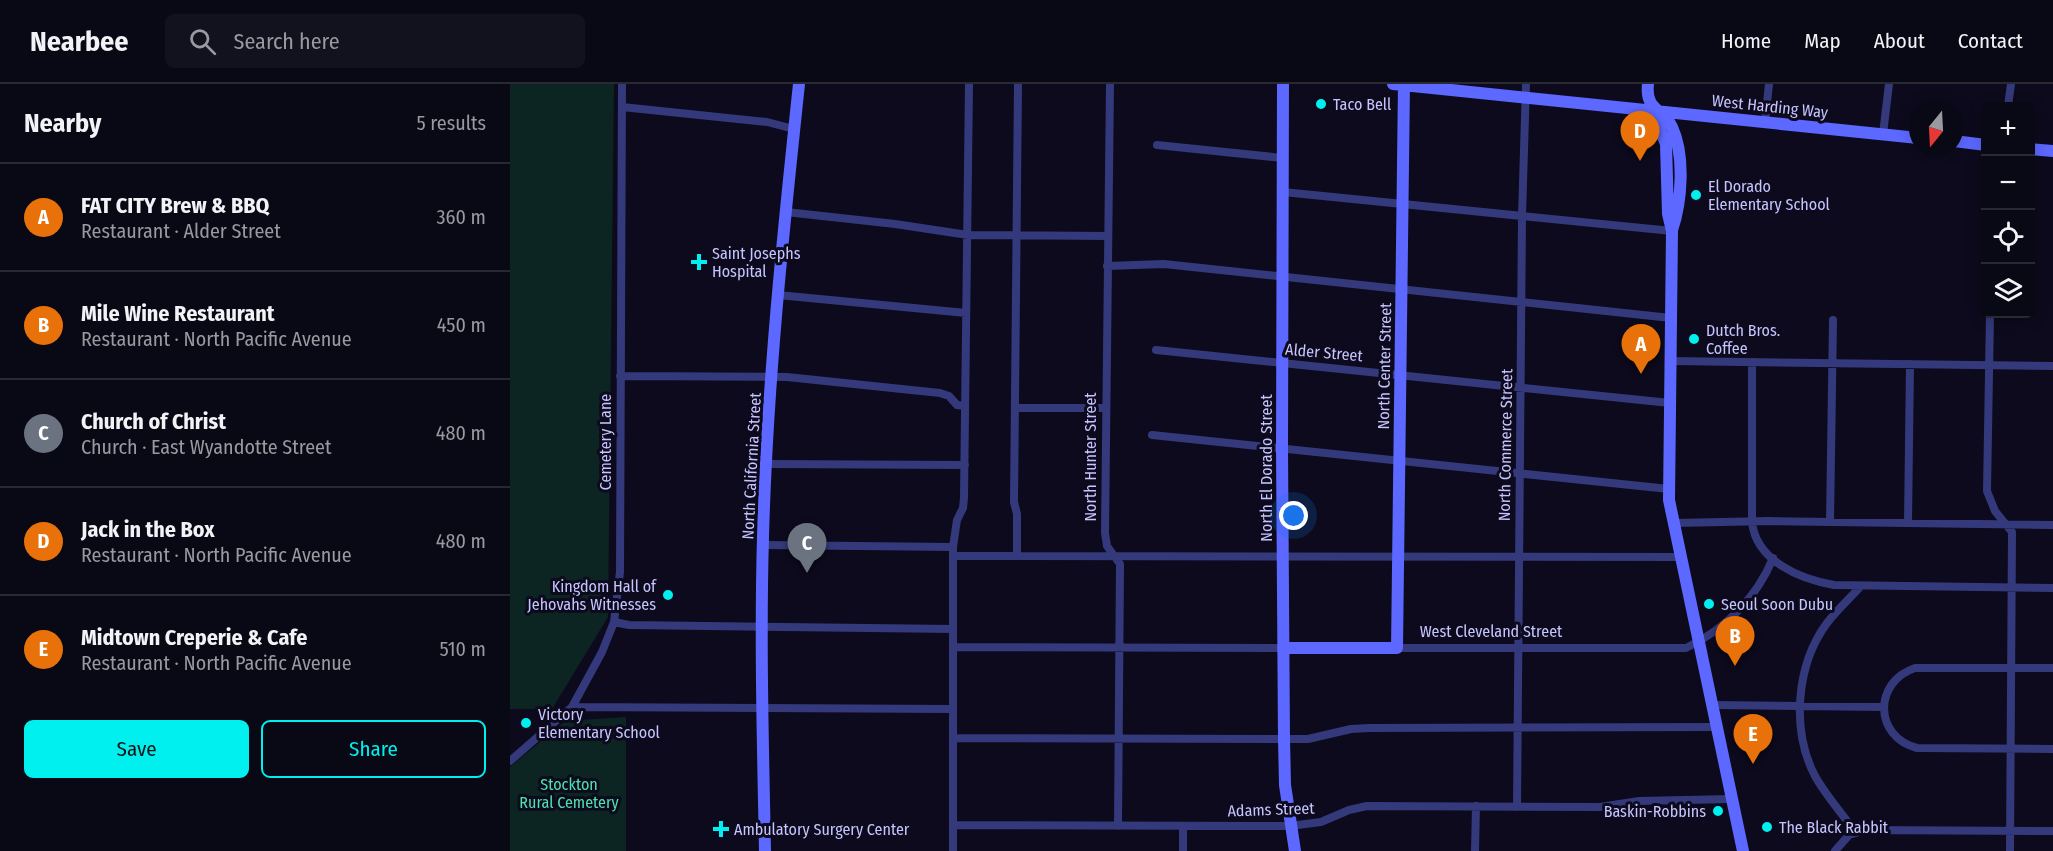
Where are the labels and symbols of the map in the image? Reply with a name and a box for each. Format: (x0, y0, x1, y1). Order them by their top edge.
street label: West Harding Way (1711, 91, 1830, 122)
place label: Taco Bell (1333, 95, 1391, 114)
marker: Taco Bell (1314, 97, 1328, 111)
north arrow (1909, 102, 1963, 156)
pin: D (1620, 112, 1660, 161)
place label: El Dorado Elementary School (1708, 177, 1830, 214)
marker: El Dorado Elementary School (1689, 188, 1703, 202)
place label: Saint Josephs Hospital (712, 244, 801, 281)
marker: Saint Josephs Hospital (690, 253, 708, 271)
street label: North Center Street (1374, 302, 1395, 430)
place label: Dutch Bros. Coffee (1706, 321, 1780, 358)
pin: A (1622, 324, 1660, 374)
marker: Dutch Bros. Coffee (1687, 332, 1701, 346)
street label: Alder Street (1284, 340, 1364, 365)
street label: North Commerce Street (1495, 368, 1516, 521)
street label: North California Street (738, 391, 765, 540)
street label: North Hunter Street (1081, 392, 1100, 522)
street label: Cemetery Lane (596, 394, 615, 490)
street label: North El Dorado Street (1257, 394, 1276, 542)
your location (1279, 501, 1308, 530)
pin: C (788, 524, 826, 573)
place label: Kingdom Hall of Jehovahs Witnesses (527, 577, 657, 614)
marker: Kingdom Hall of Jehovahs Witnesses (661, 588, 675, 602)
place label: Seoul Soon Dubu (1721, 595, 1833, 614)
marker: Seoul Soon Dubu (1702, 597, 1716, 611)
pin: B (1716, 616, 1754, 666)
street label: West Cleveland Street (1420, 622, 1563, 641)
place label: Victory Elementary School (538, 705, 660, 742)
pin: E (1734, 714, 1772, 764)
marker: Victory Elementary School (519, 716, 533, 730)
park label: Stockton Rural Cemetery (519, 775, 620, 812)
street label: Adams Street (1227, 798, 1316, 821)
place label: Baskin-Robbins (1604, 802, 1706, 821)
marker: Baskin-Robbins (1711, 804, 1725, 818)
place label: The Black Rabbit (1779, 818, 1889, 837)
marker: Ambulatory Surgery Center (712, 820, 730, 838)
place label: Ambulatory Surgery Center (734, 820, 910, 839)
marker: The Black Rabbit (1760, 820, 1774, 834)

